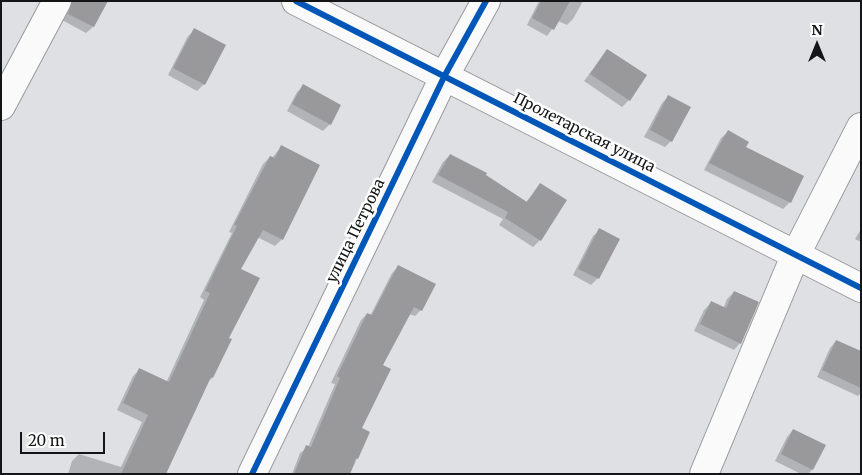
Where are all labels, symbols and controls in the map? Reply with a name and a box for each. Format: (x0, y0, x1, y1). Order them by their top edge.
north arrow (792, 20, 842, 70)
text: N (811, 21, 823, 39)
street label: Пролетарская улица (510, 89, 658, 177)
street label: улица Петрова (323, 176, 389, 286)
scale bar (22, 422, 108, 454)
text: 20 m (28, 431, 65, 450)

